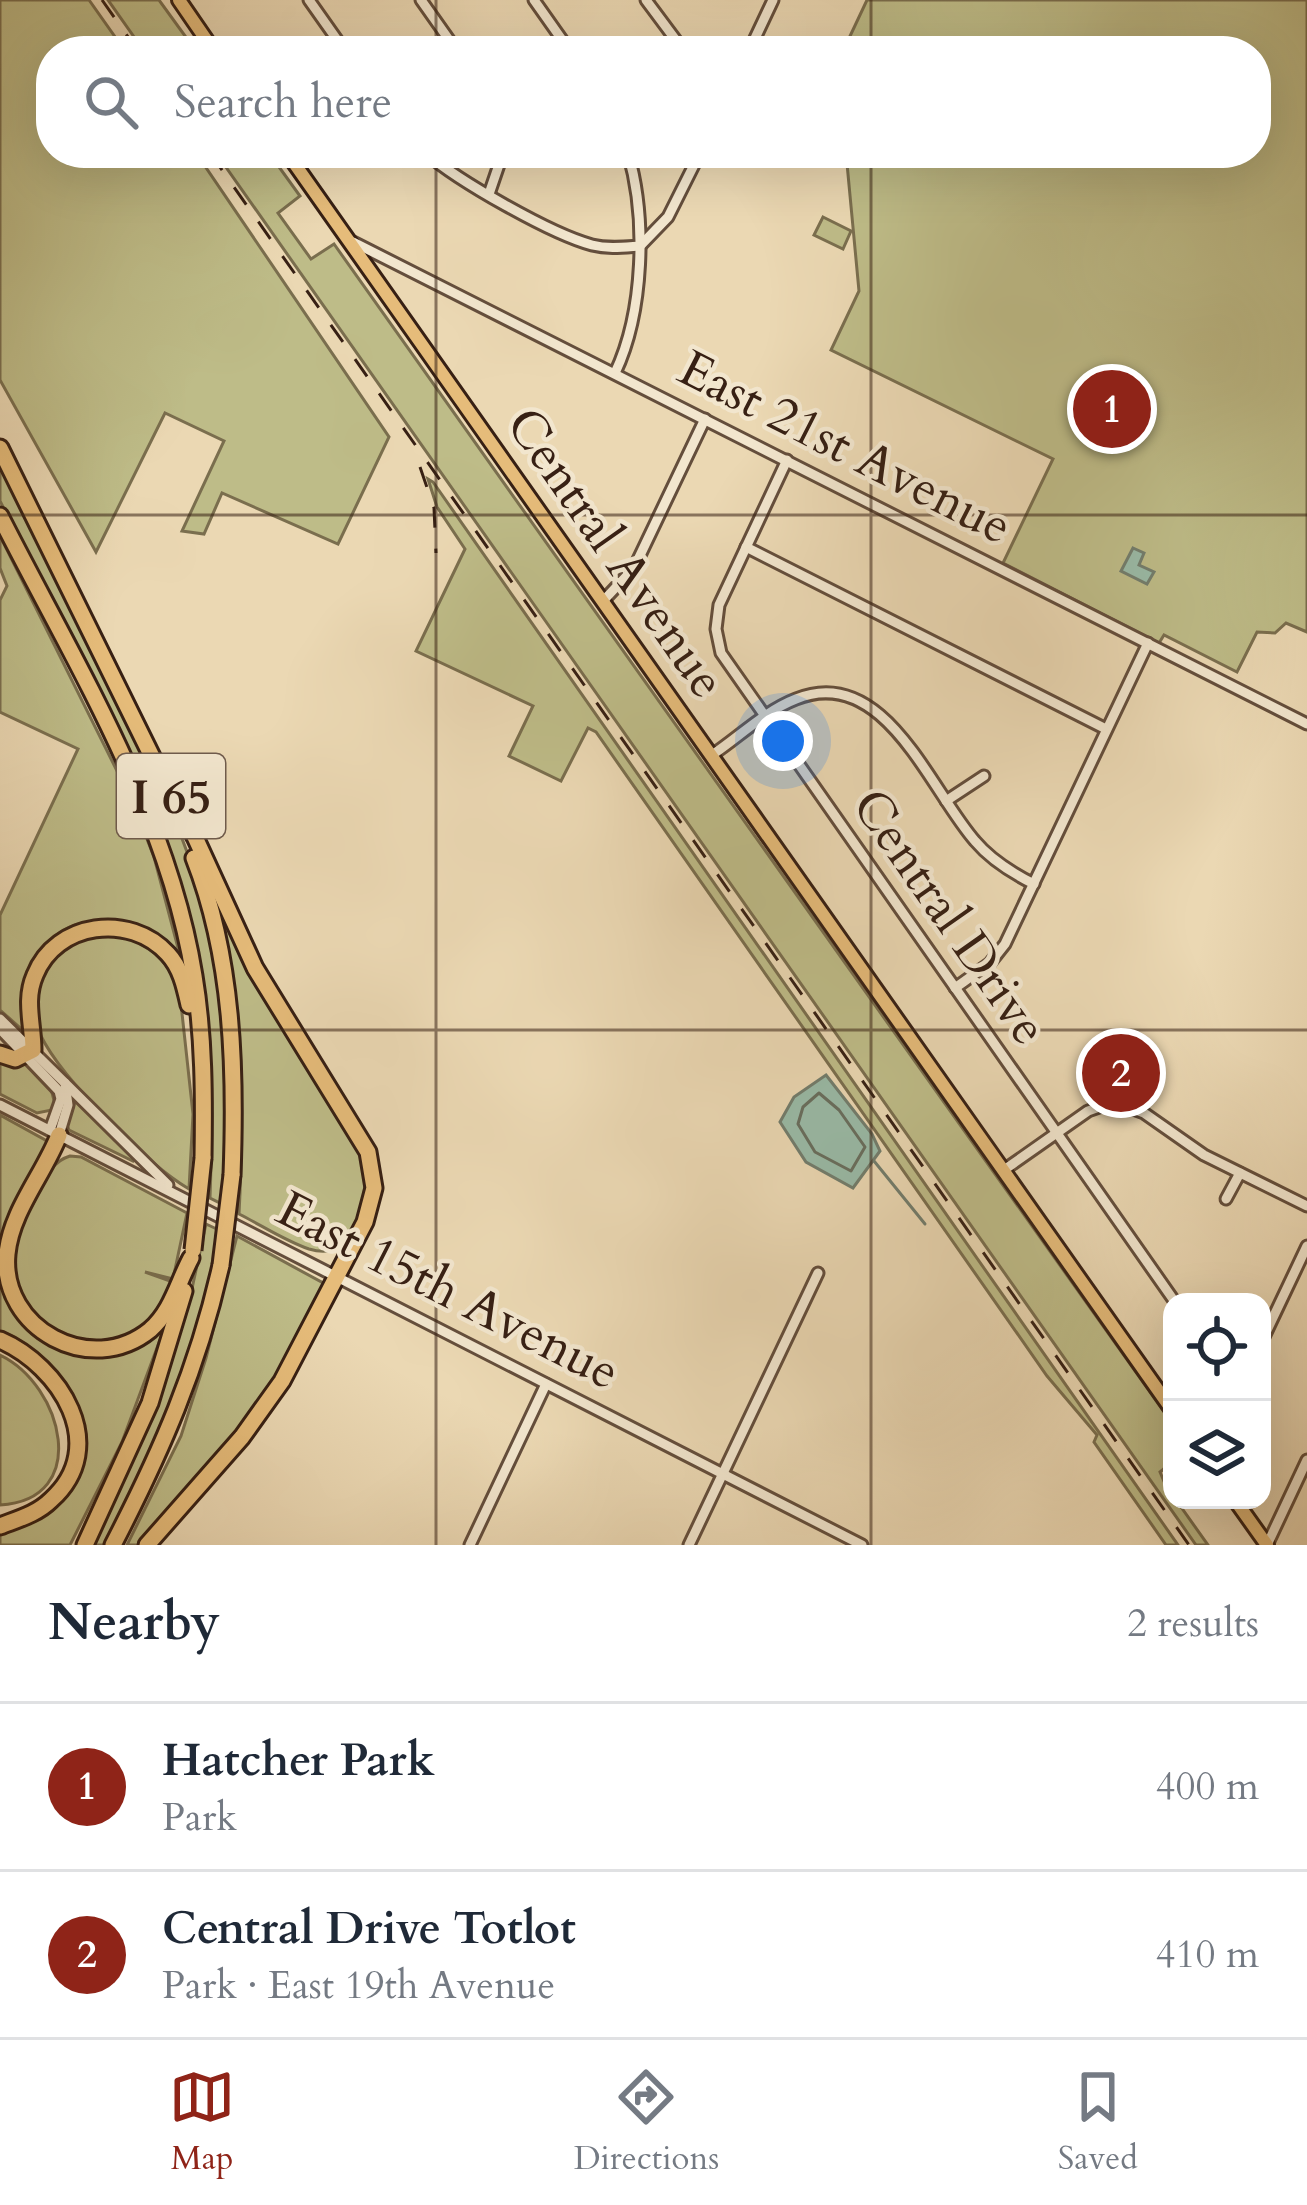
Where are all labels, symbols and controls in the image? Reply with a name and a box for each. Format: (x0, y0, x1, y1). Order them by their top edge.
search box (36, 36, 1271, 168)
icon: search (78, 69, 144, 135)
text: Search here (174, 72, 392, 133)
street label: East 21st Avenue (667, 334, 1024, 562)
pin: 1 (1073, 364, 1151, 454)
street label: Central Avenue (489, 394, 742, 712)
your location (753, 711, 813, 771)
road number: I 65 (117, 754, 225, 838)
street label: Central Drive (835, 775, 1063, 1059)
pin: 2 (1082, 1028, 1160, 1118)
street label: East 15th Avenue (265, 1174, 631, 1407)
map controls (1163, 1293, 1271, 1509)
button: locate (1163, 1293, 1271, 1401)
button: layers (1163, 1401, 1271, 1509)
text: Nearby (48, 1588, 220, 1658)
text: 2 results (1127, 1597, 1259, 1650)
text: Hatcher Park (162, 1730, 435, 1791)
text: 1 (77, 1760, 97, 1813)
text: 400 m (1156, 1760, 1259, 1813)
text: Park (162, 1791, 237, 1844)
text: Central Drive Totlot (162, 1898, 576, 1959)
text: 2 (77, 1928, 97, 1981)
text: 410 m (1156, 1928, 1259, 1981)
text: Park · East 19th Avenue (162, 1959, 555, 2012)
tab: Map (169, 2064, 235, 2181)
tab: Directions (574, 2064, 719, 2181)
tab: Saved (1058, 2064, 1138, 2181)

